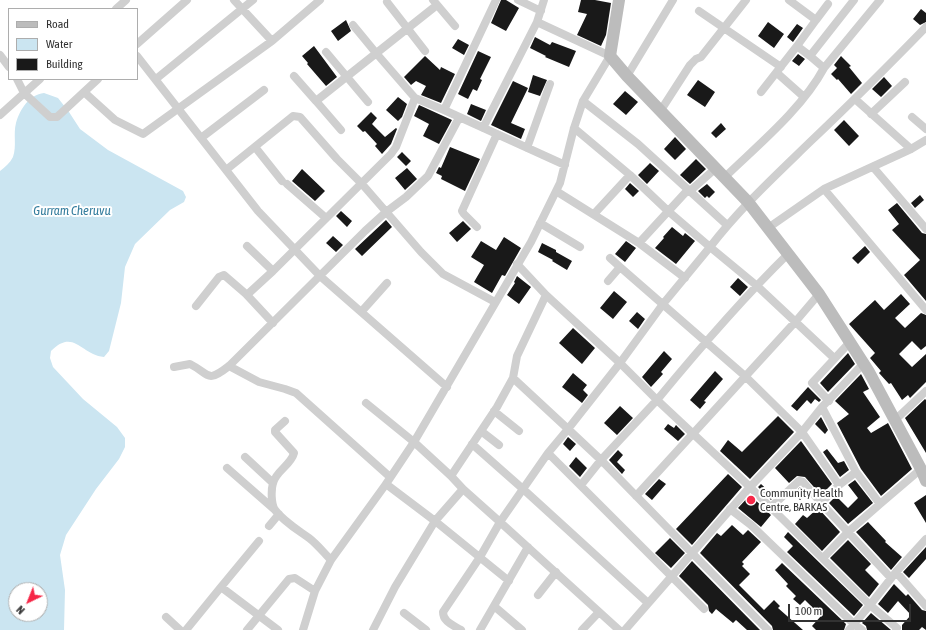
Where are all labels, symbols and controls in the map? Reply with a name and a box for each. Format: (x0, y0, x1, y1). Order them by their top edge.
legend (8, 8, 138, 80)
text: Road (46, 17, 69, 31)
text: Water (46, 37, 72, 51)
text: Building (46, 57, 83, 71)
water label: Gurram Cheruvu (33, 203, 111, 219)
place label: Community Health Centre, BARKAS (760, 486, 843, 514)
marker: Community Health Centre, BARKAS (745, 494, 757, 506)
north arrow (8, 582, 48, 622)
scale bar (790, 596, 913, 622)
text: N (14, 603, 27, 617)
text: 100 m (795, 604, 822, 618)

